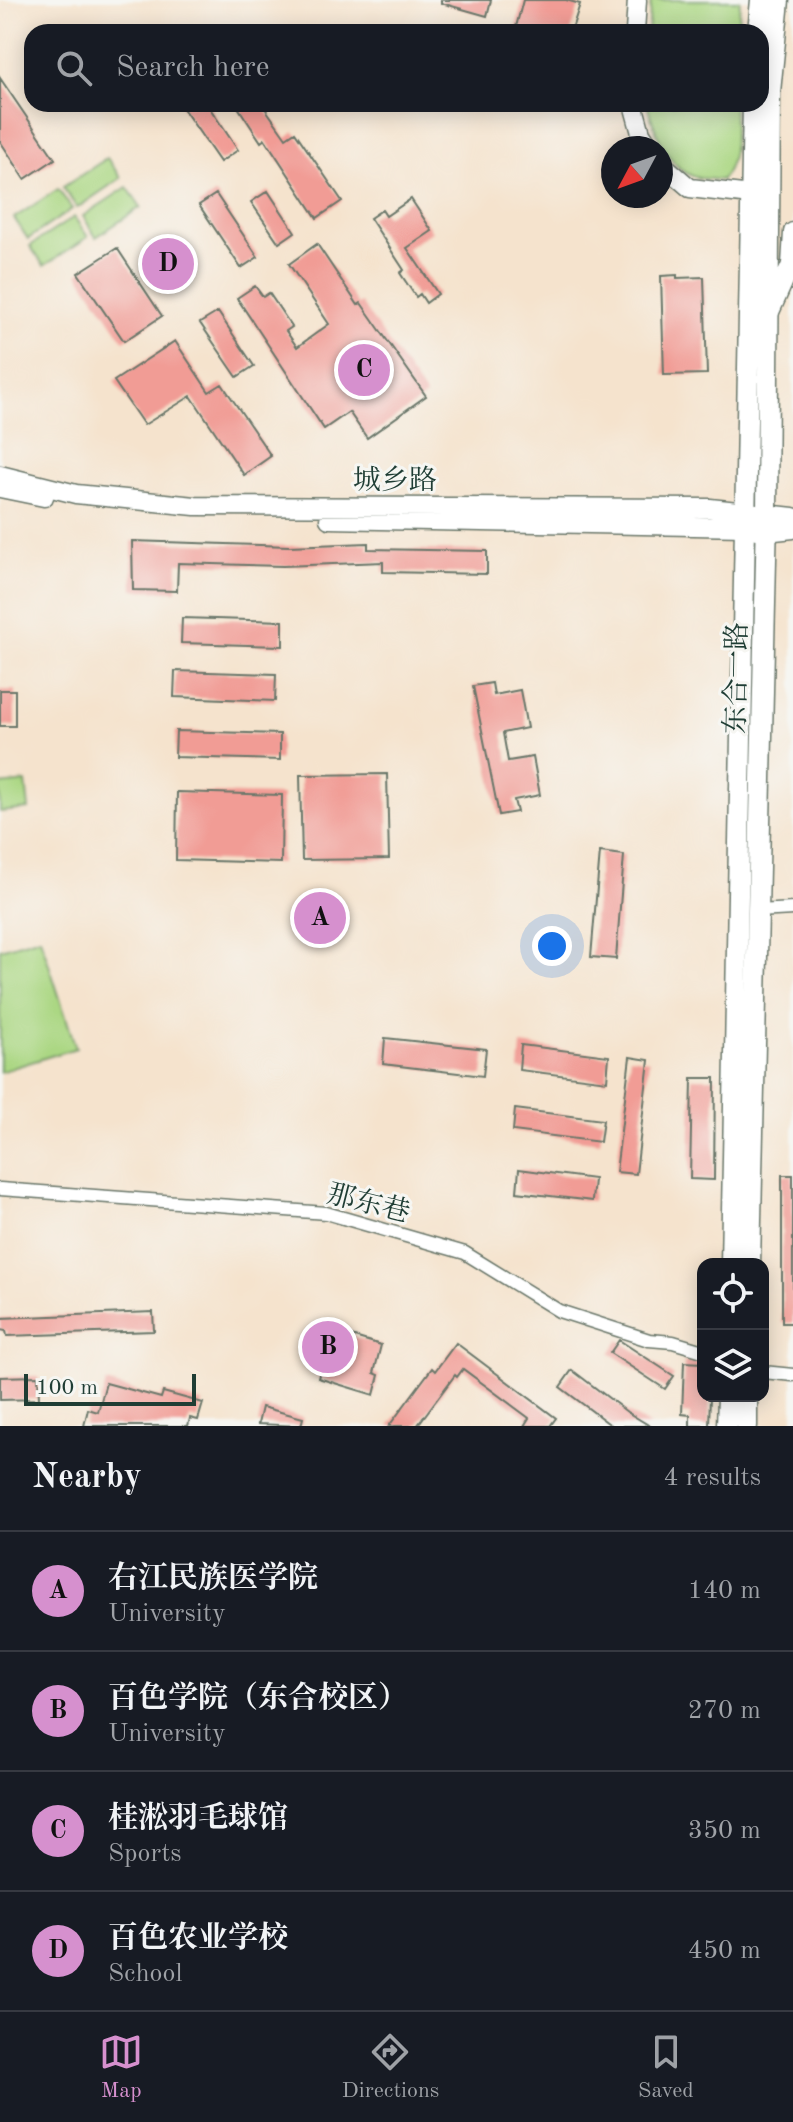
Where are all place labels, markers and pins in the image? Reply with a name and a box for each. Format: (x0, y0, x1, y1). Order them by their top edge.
pin: D (142, 234, 194, 294)
pin: C (338, 340, 390, 400)
pin: A (294, 888, 346, 948)
pin: B (302, 1317, 354, 1377)

